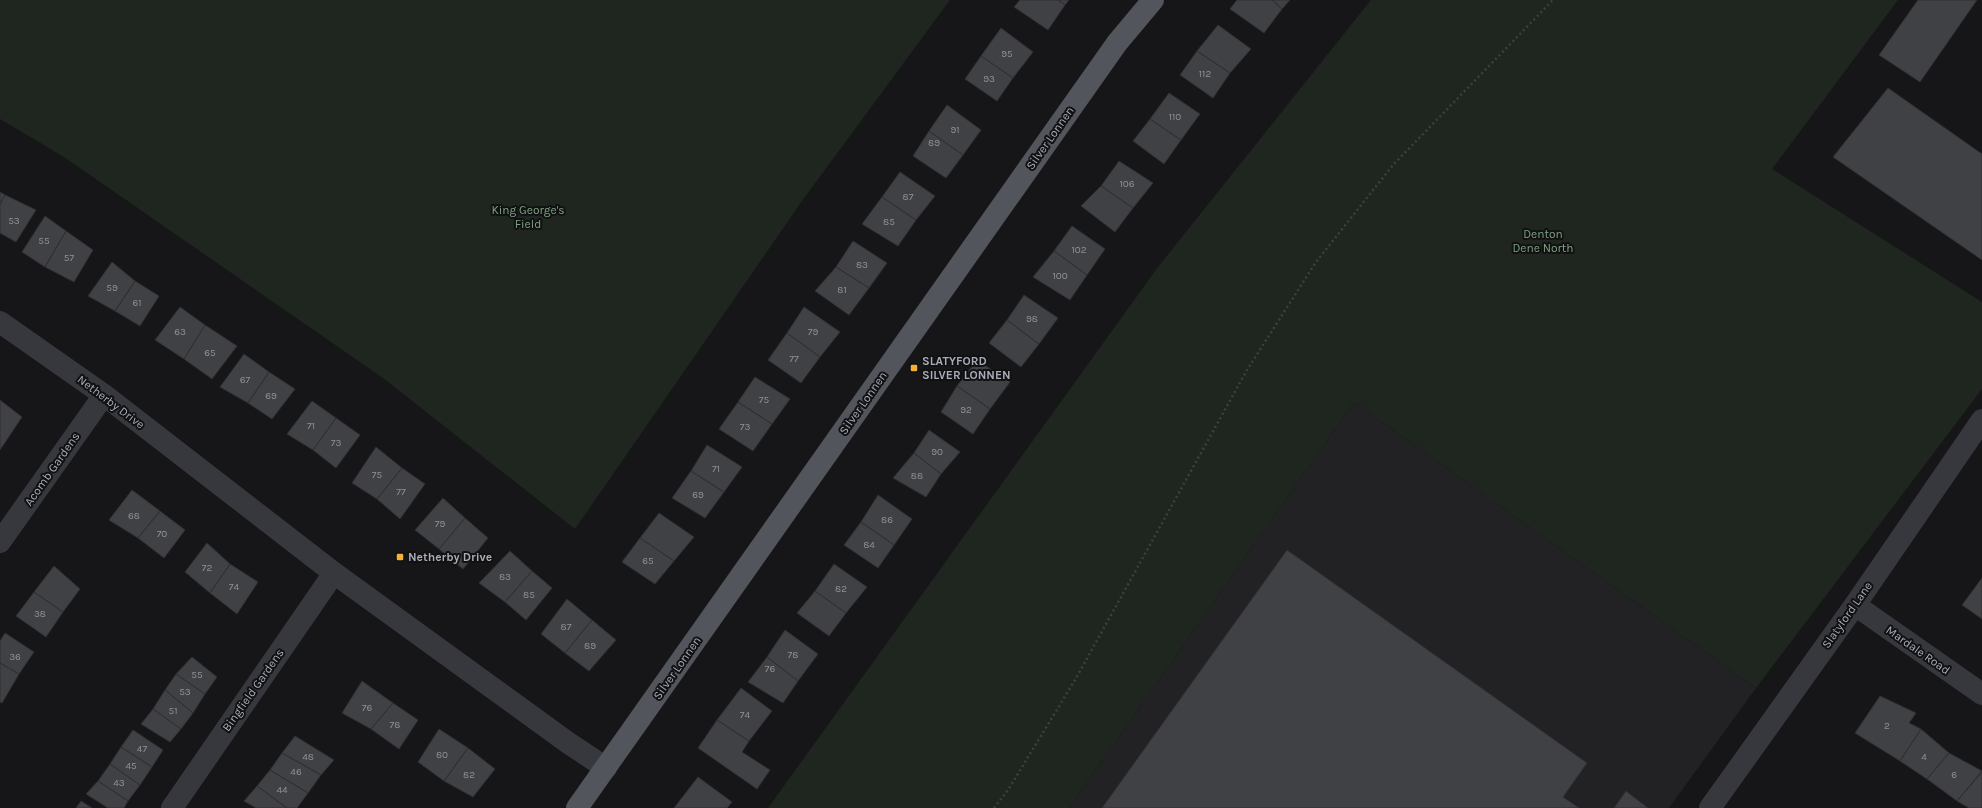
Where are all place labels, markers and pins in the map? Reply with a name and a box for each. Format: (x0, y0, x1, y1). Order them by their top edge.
place label: SLATYFORD SILVER LONNEN (922, 354, 1011, 382)
marker: SLATYFORD SILVER LONNEN (909, 363, 919, 373)
place label: Netherby Drive (408, 550, 492, 564)
marker: Netherby Drive (395, 552, 405, 562)

